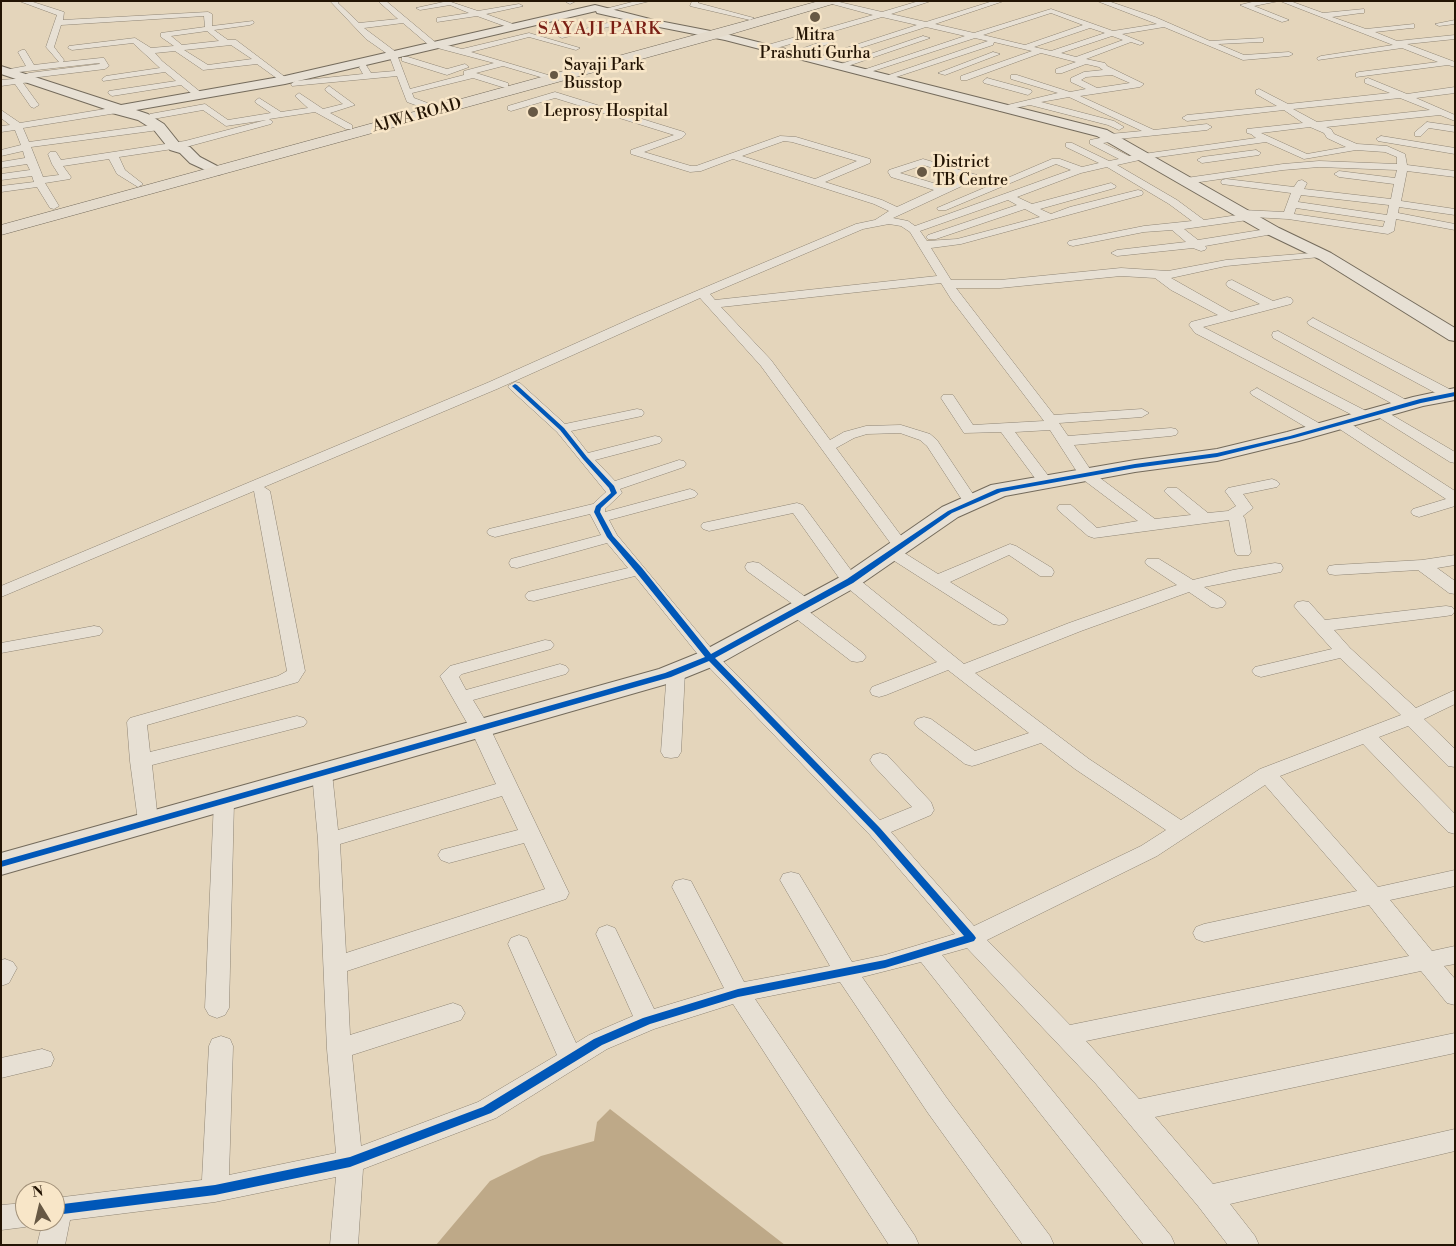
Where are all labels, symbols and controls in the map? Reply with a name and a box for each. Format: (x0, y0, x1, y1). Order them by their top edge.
marker: Mitra Prashuti Gurha (808, 10, 822, 24)
district label: SAYAJI PARK (536, 19, 664, 41)
place label: Mitra Prashuti Gurha (760, 26, 870, 64)
place label: Sayaji Park Busstop (564, 56, 644, 94)
marker: Sayaji Park Busstop (548, 69, 560, 81)
street label: AJWA ROAD (370, 95, 464, 137)
place label: Leprosy Hospital (544, 102, 668, 122)
marker: Leprosy Hospital (526, 105, 540, 119)
place label: District TB Centre (933, 153, 1008, 191)
marker: District TB Centre (915, 165, 929, 179)
north arrow (15, 1181, 65, 1231)
text: N (31, 1182, 45, 1202)

